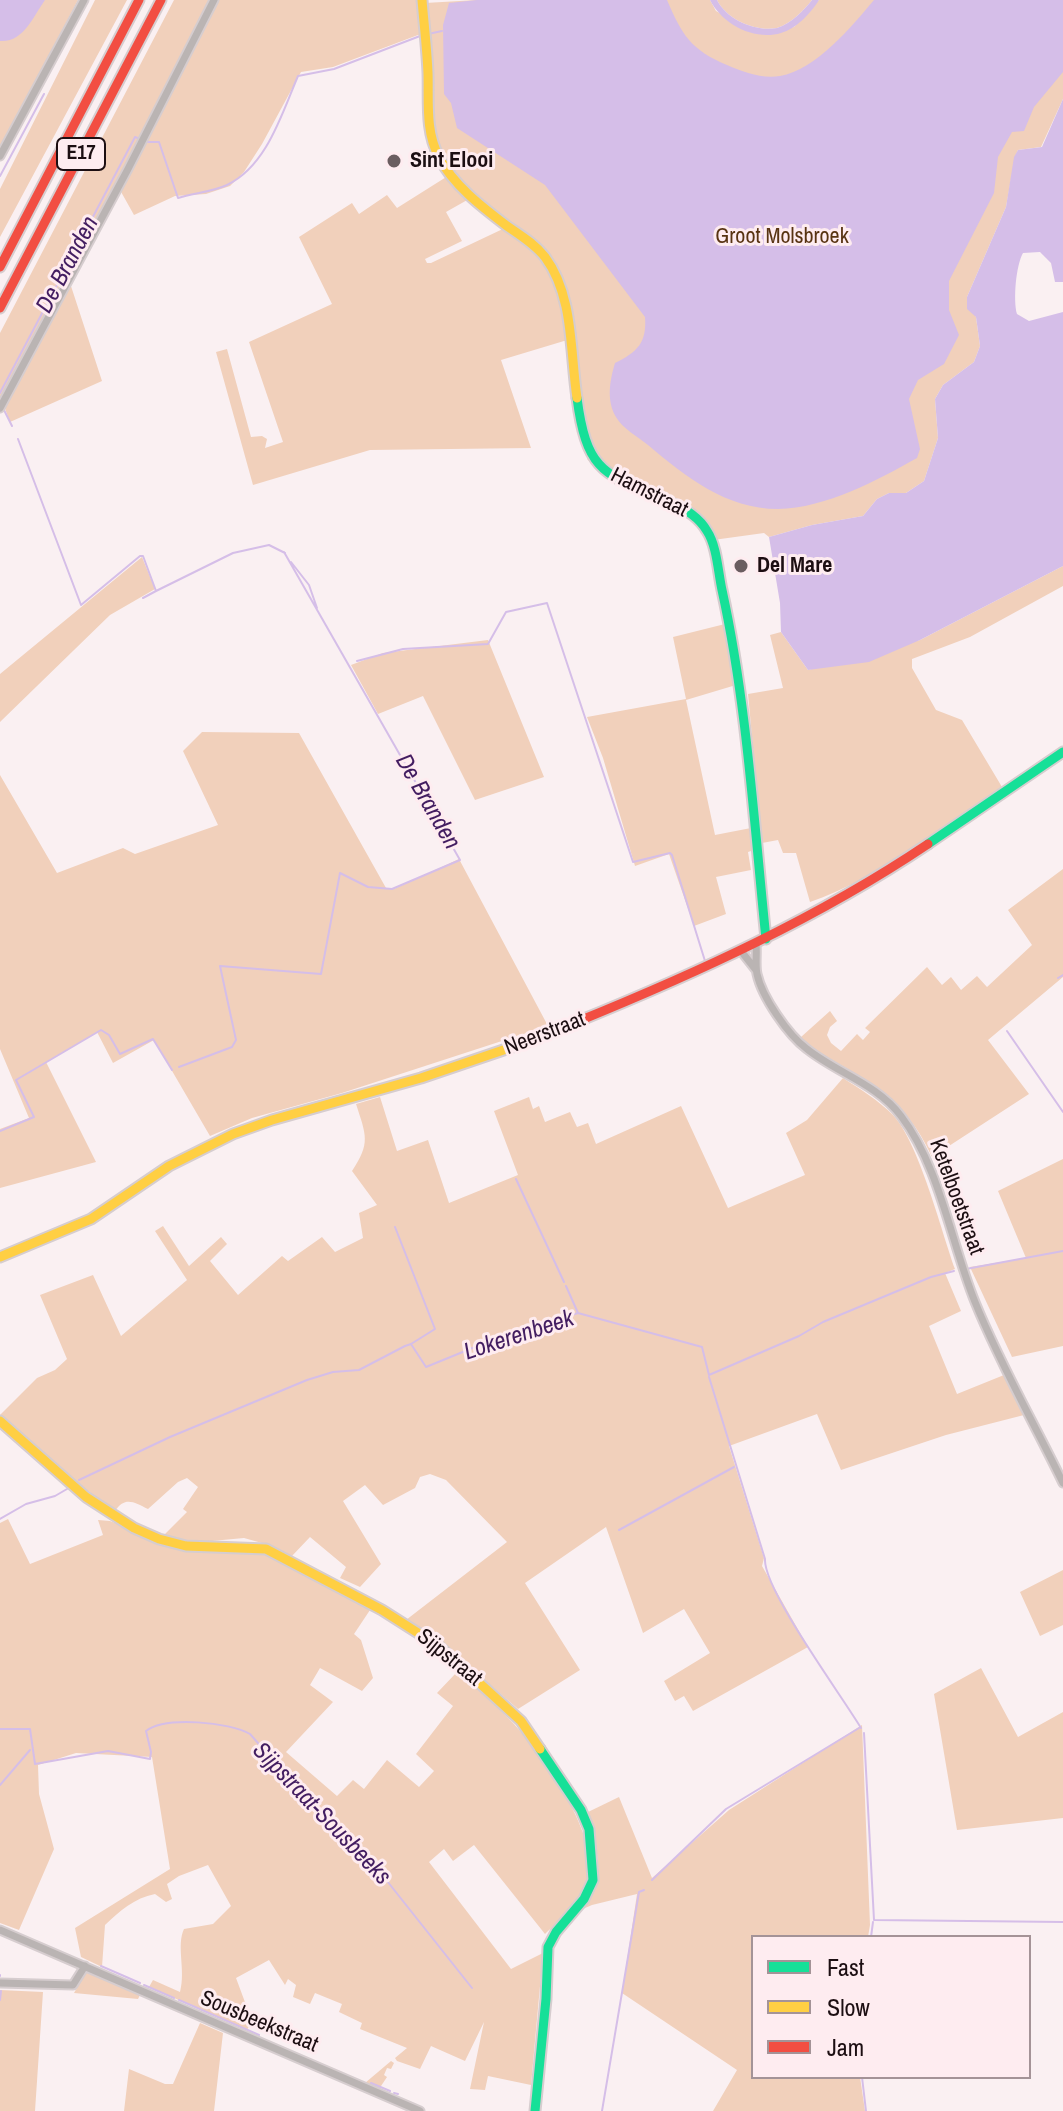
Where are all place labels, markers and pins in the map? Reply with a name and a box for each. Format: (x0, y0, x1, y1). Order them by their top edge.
place label: Sint Elooi (410, 148, 493, 174)
marker: Sint Elooi (385, 152, 403, 170)
place label: Del Mare (757, 553, 832, 579)
marker: Del Mare (732, 557, 750, 575)

